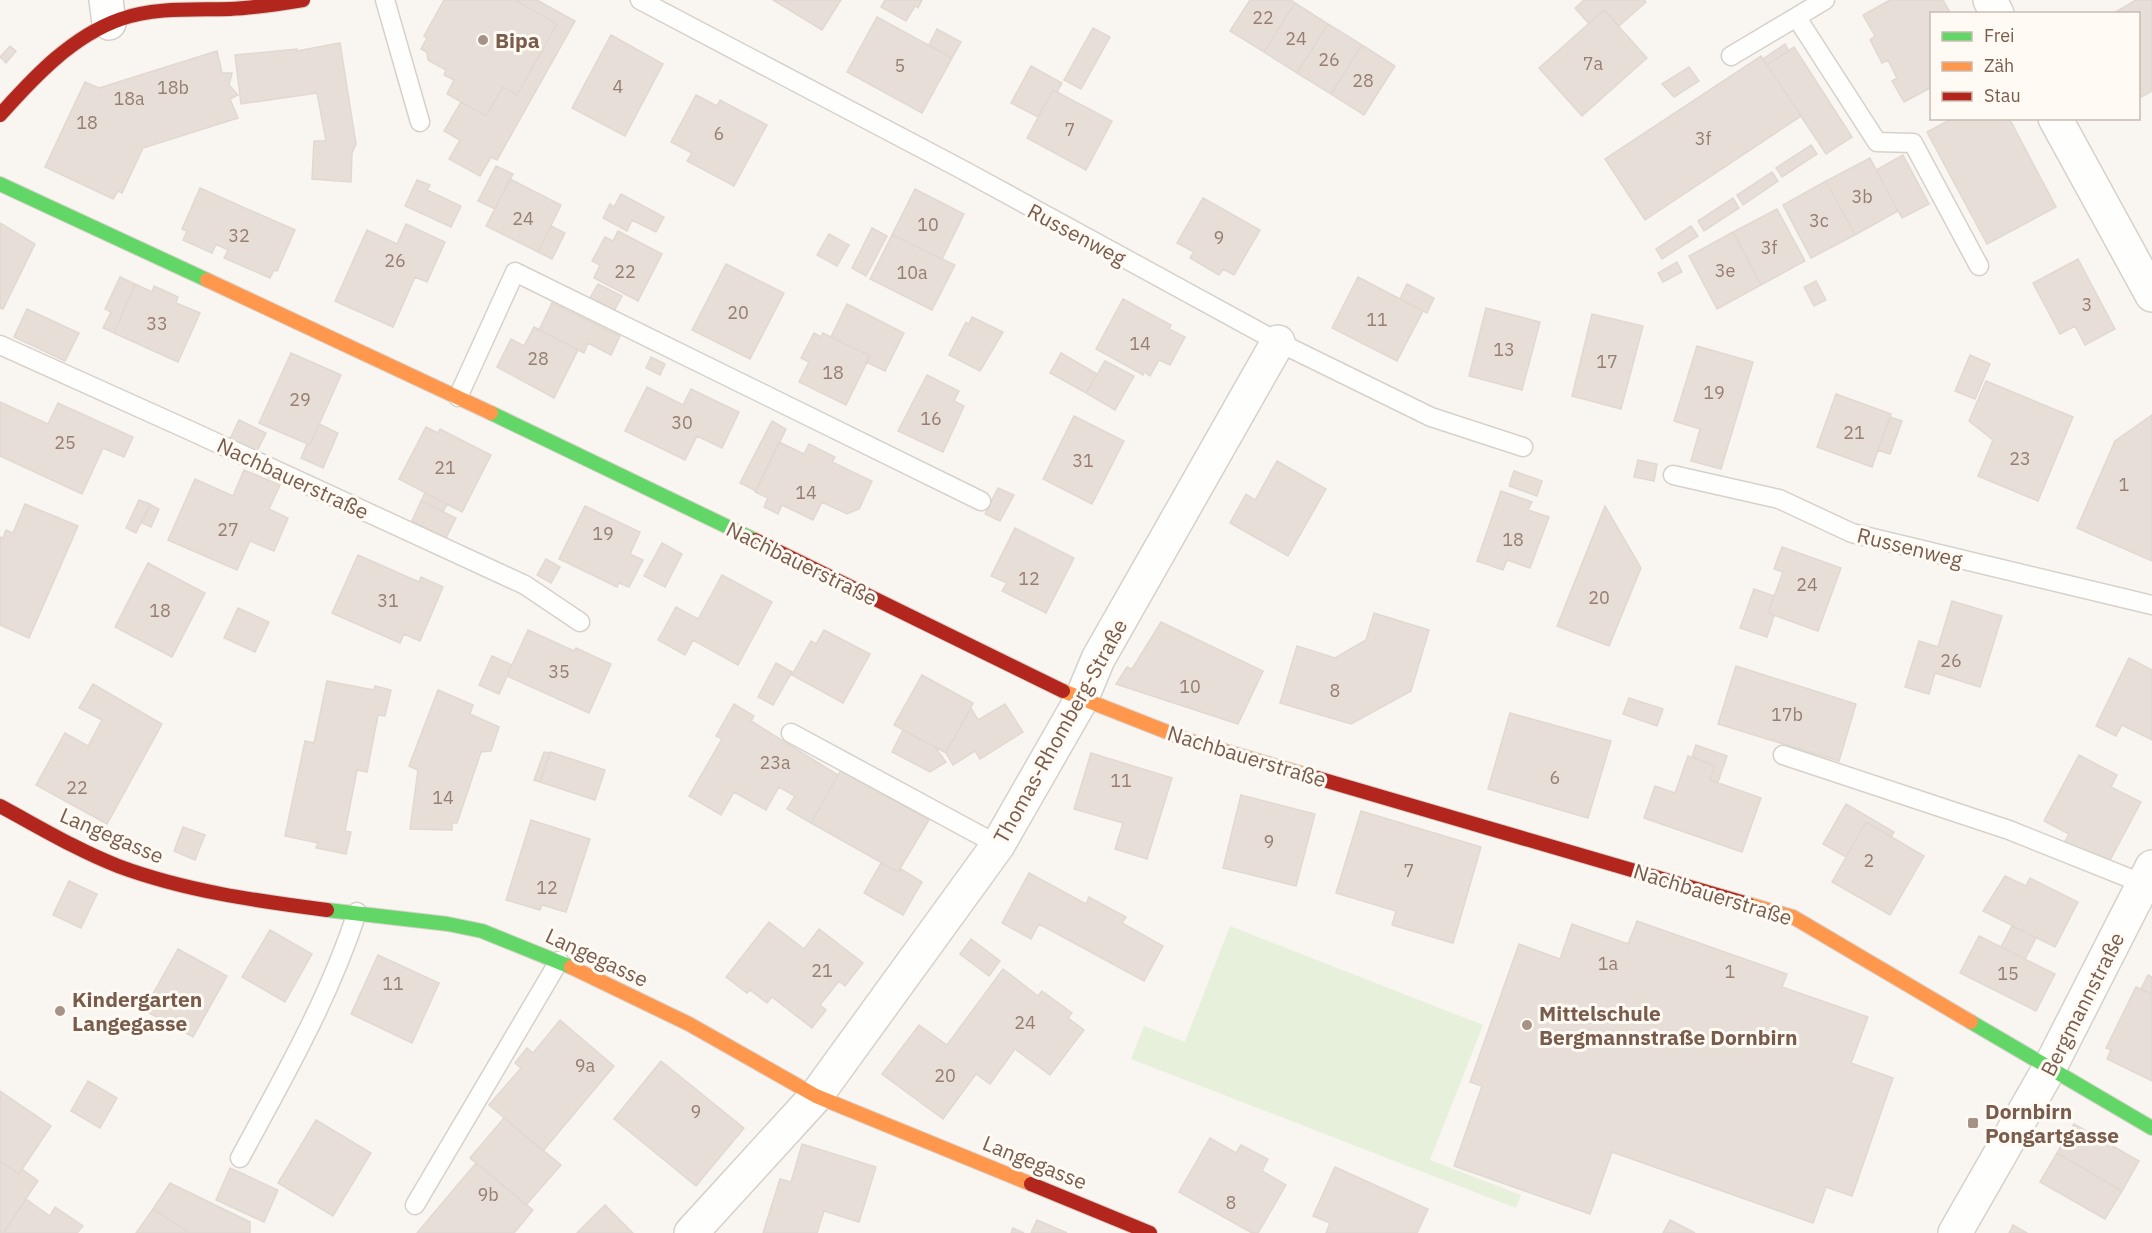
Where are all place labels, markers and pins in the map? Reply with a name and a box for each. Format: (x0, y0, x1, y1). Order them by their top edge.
place label: Bipa (495, 26, 540, 54)
marker: Bipa (476, 33, 490, 47)
place label: Kindergarten Langegasse (72, 985, 202, 1037)
place label: Mittelschule Bergmannstraße Dornbirn (1539, 999, 1798, 1051)
marker: Kindergarten Langegasse (53, 1004, 67, 1018)
marker: Mittelschule Bergmannstraße Dornbirn (1520, 1018, 1534, 1032)
place label: Dornbirn Pongartgasse (1985, 1097, 2119, 1149)
marker: Dornbirn Pongartgasse (1966, 1116, 1980, 1130)

